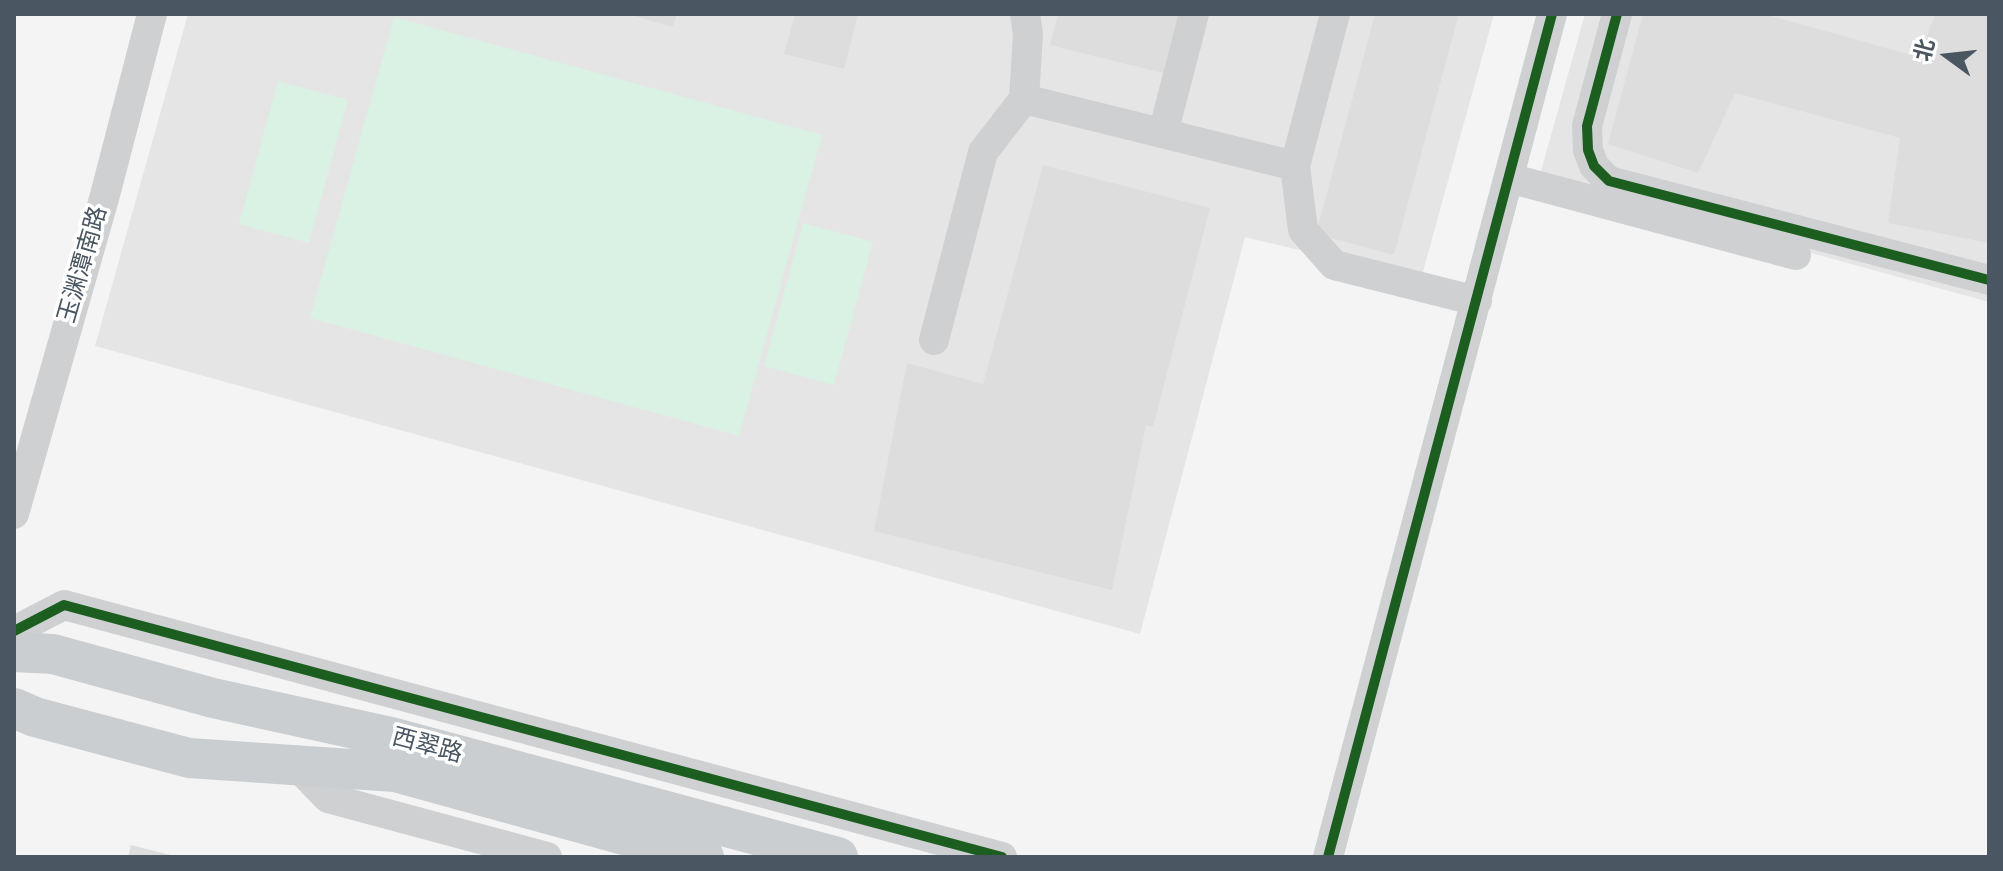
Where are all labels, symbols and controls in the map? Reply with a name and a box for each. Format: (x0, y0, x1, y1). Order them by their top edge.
north arrow (1907, 16, 1987, 96)
text: 北 (1905, 35, 1943, 65)
street label: 玉渊潭南路 (54, 203, 114, 327)
street label: 西翠路 (388, 724, 466, 770)

